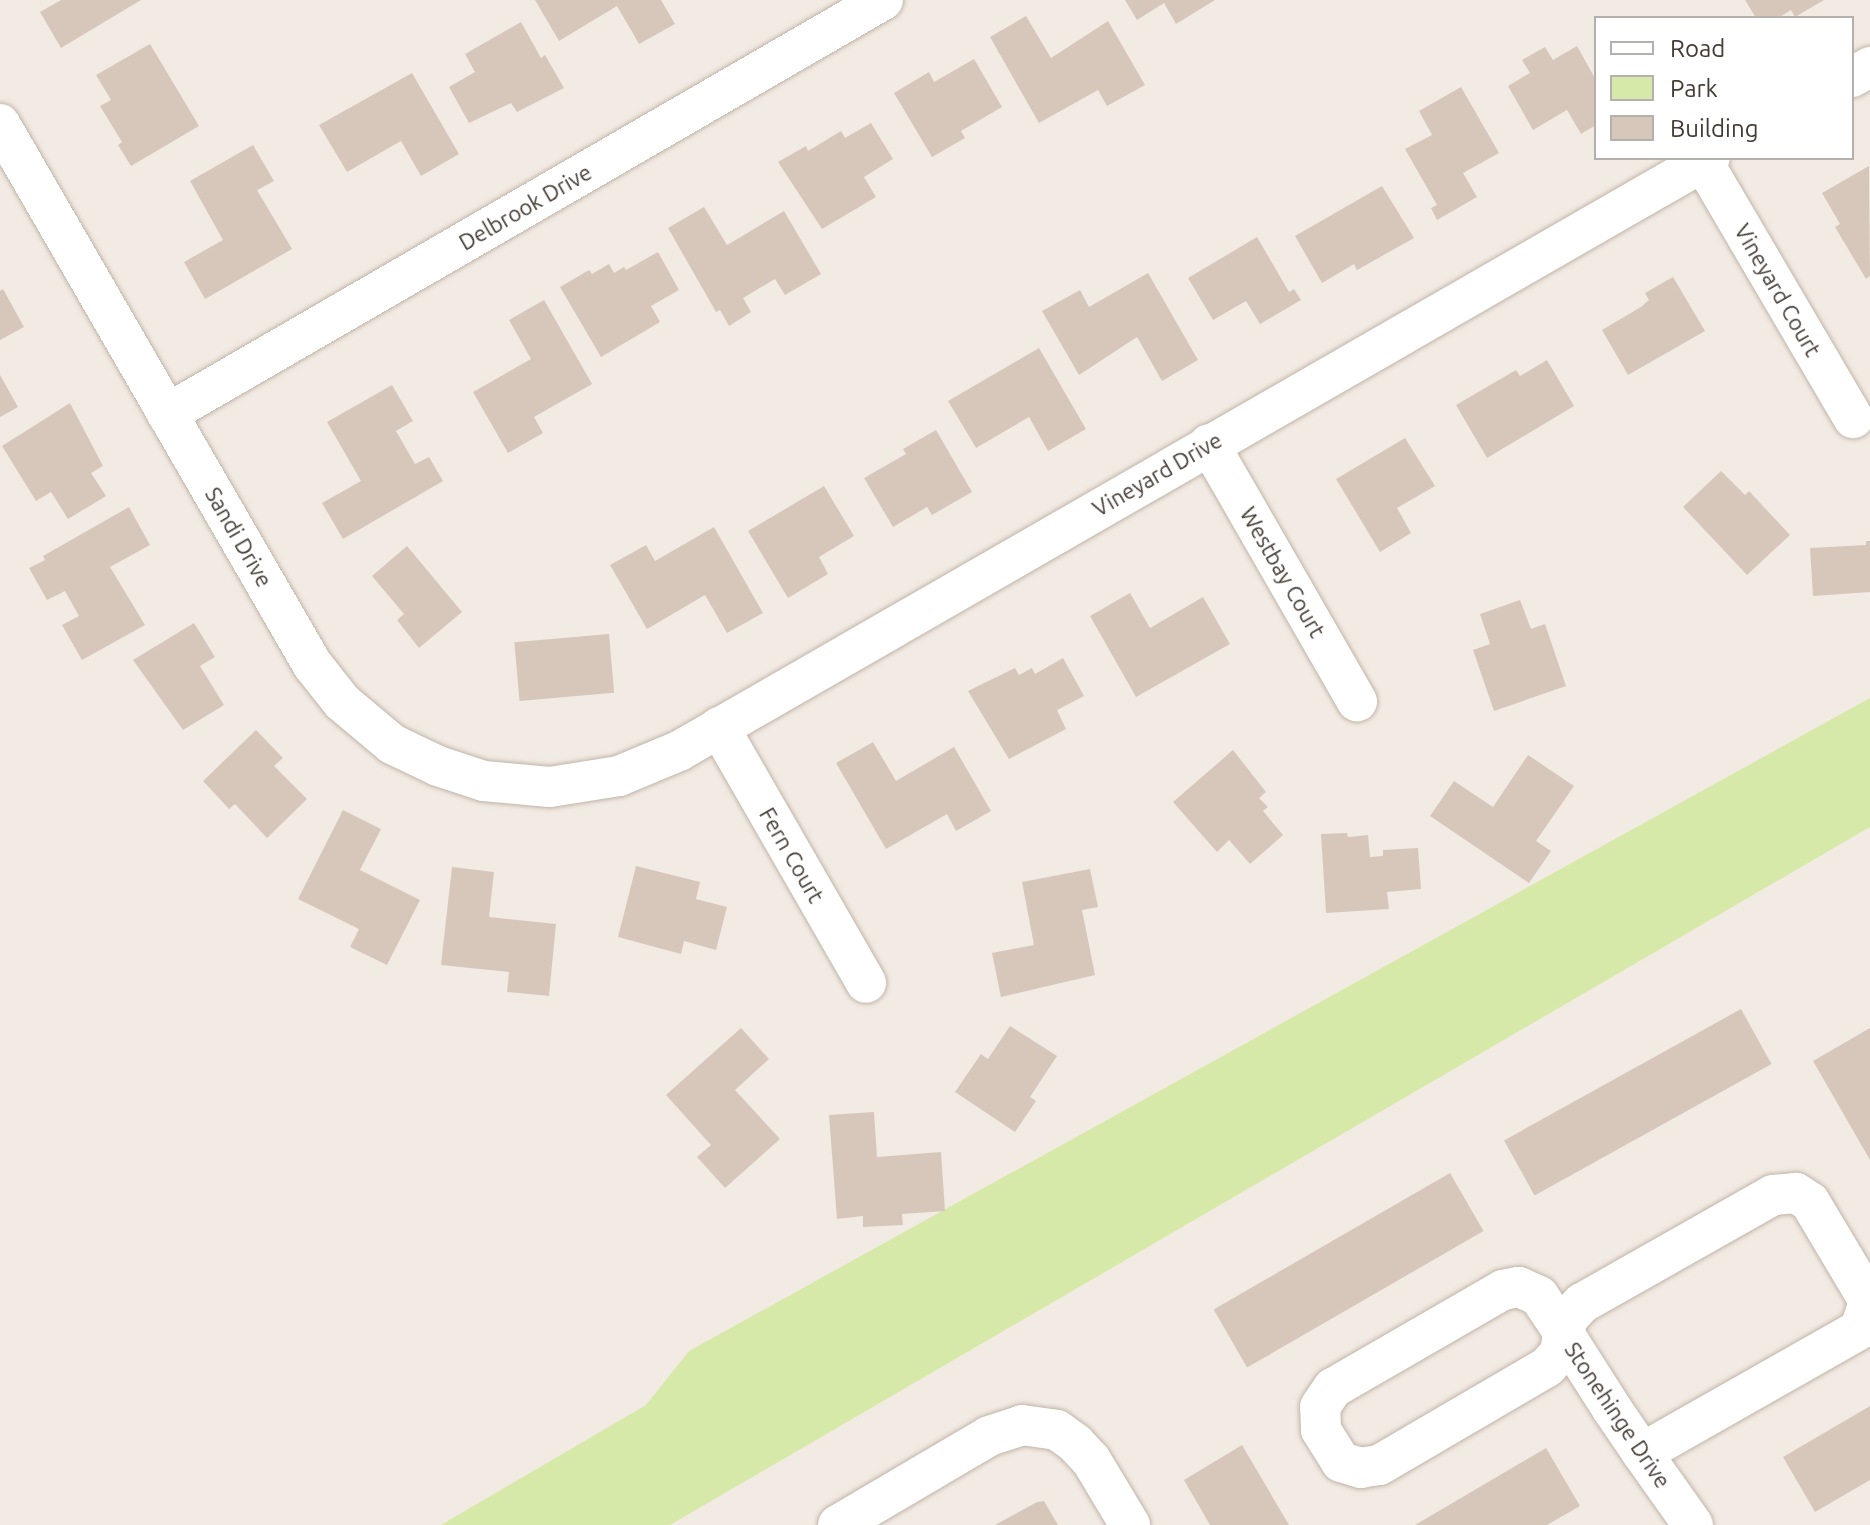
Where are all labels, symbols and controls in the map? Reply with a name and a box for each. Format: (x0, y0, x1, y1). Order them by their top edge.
legend (1594, 16, 1854, 160)
text: Road (1670, 35, 1725, 62)
text: Park (1670, 75, 1718, 102)
text: Building (1670, 115, 1758, 142)
street label: Delbrook Drive (454, 158, 596, 256)
street label: Vineyard Court (1729, 219, 1827, 361)
street label: Vineyard Drive (1088, 426, 1226, 522)
street label: Sandi Drive (200, 482, 278, 592)
street label: Westbay Court (1235, 502, 1331, 642)
street label: Fern Court (754, 803, 830, 907)
street label: Stonehinge Drive (1560, 1337, 1676, 1493)

